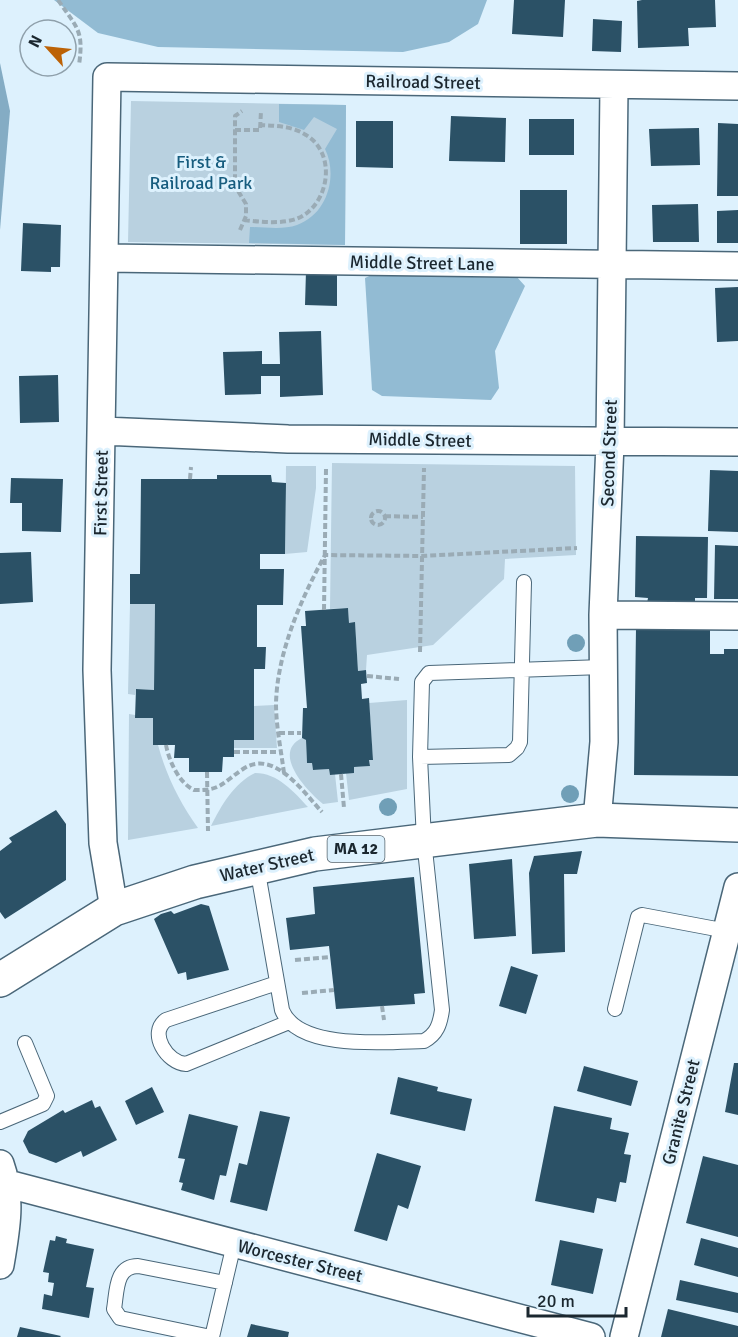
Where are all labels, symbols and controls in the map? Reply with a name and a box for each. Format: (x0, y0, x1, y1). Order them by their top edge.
north arrow (18, 18, 78, 78)
text: N (24, 32, 47, 51)
street label: Railroad Street (365, 70, 481, 94)
park label: First & Railroad Park (150, 151, 252, 194)
street label: Middle Street Lane (350, 251, 494, 275)
street label: Second Street (596, 399, 622, 507)
street label: Middle Street (368, 428, 472, 452)
street label: First Street (89, 450, 113, 536)
road number: MA 12 (328, 836, 385, 862)
street label: Water Street (218, 843, 316, 887)
street label: Granite Street (657, 1057, 705, 1167)
street label: Worcester Street (235, 1235, 365, 1287)
scale bar (528, 1280, 626, 1318)
text: 20 m (537, 1290, 575, 1312)

